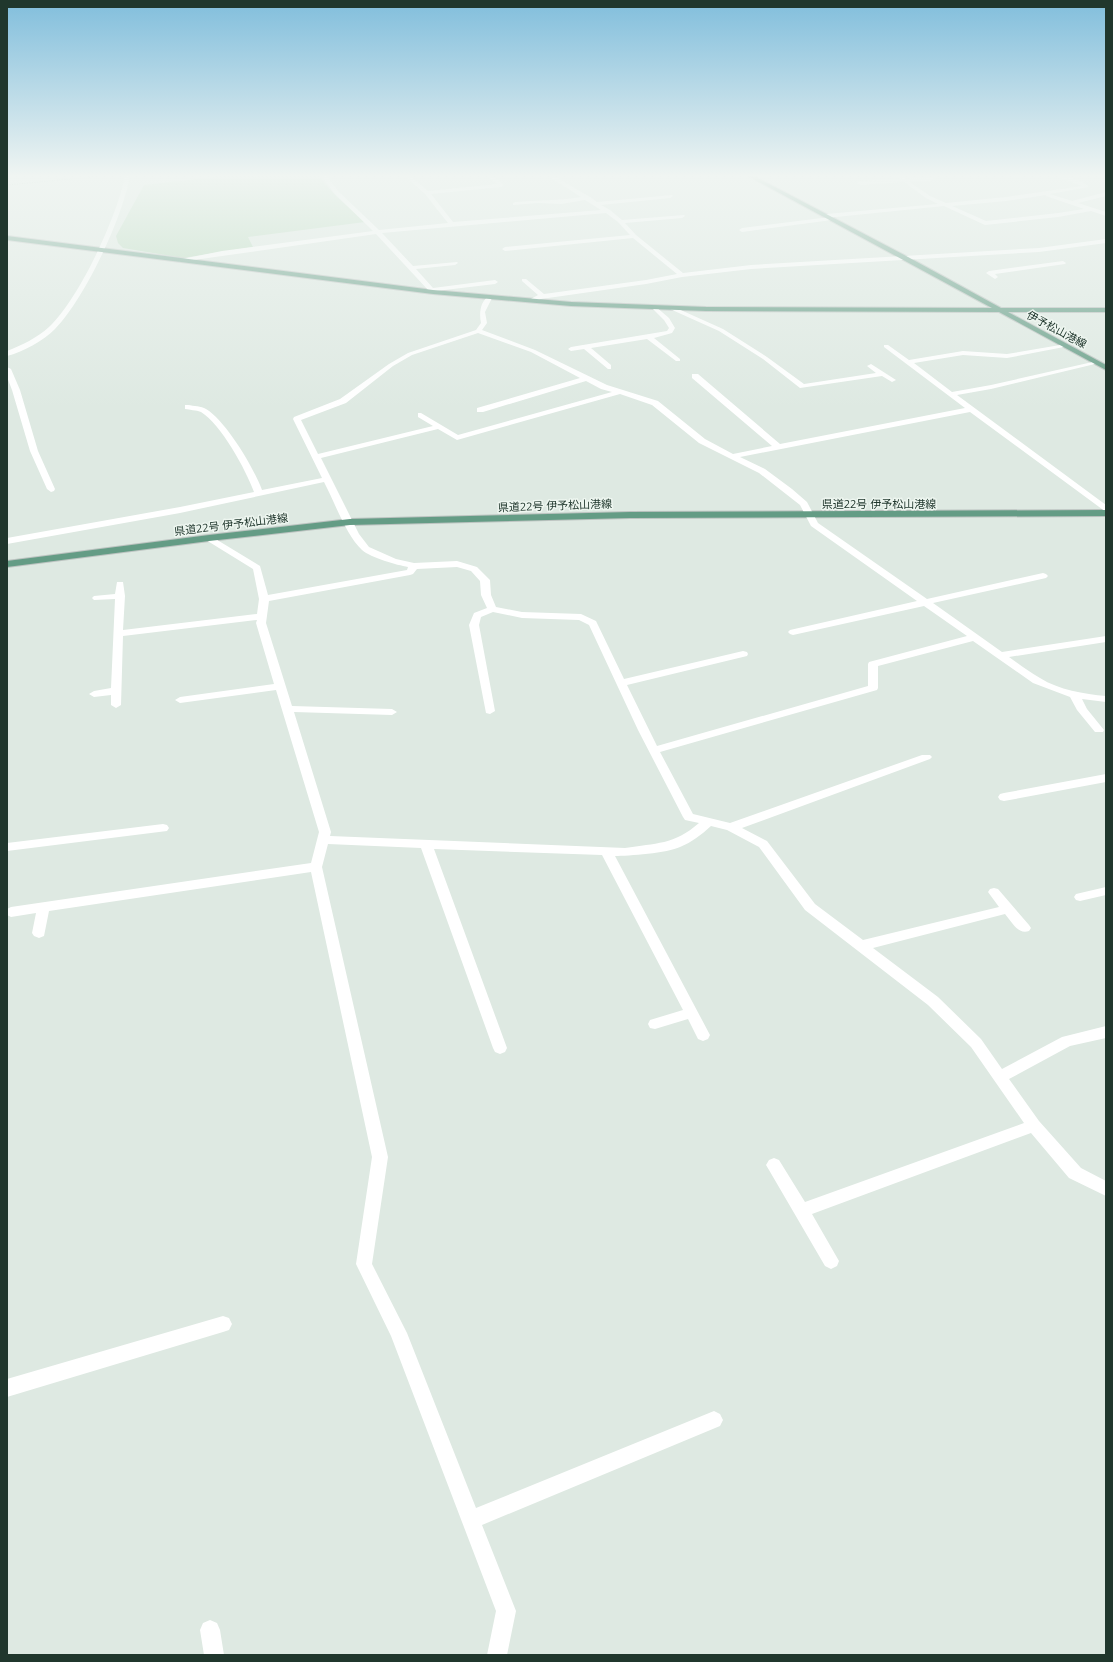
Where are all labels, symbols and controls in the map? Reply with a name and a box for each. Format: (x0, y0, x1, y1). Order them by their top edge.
street label: 伊予松山港線 (1024, 307, 1090, 351)
street label: 県道22号 伊予松山港線 (498, 496, 612, 514)
street label: 県道22号 伊予松山港線 (822, 496, 936, 511)
street label: 県道22号 伊予松山港線 (173, 510, 289, 538)

